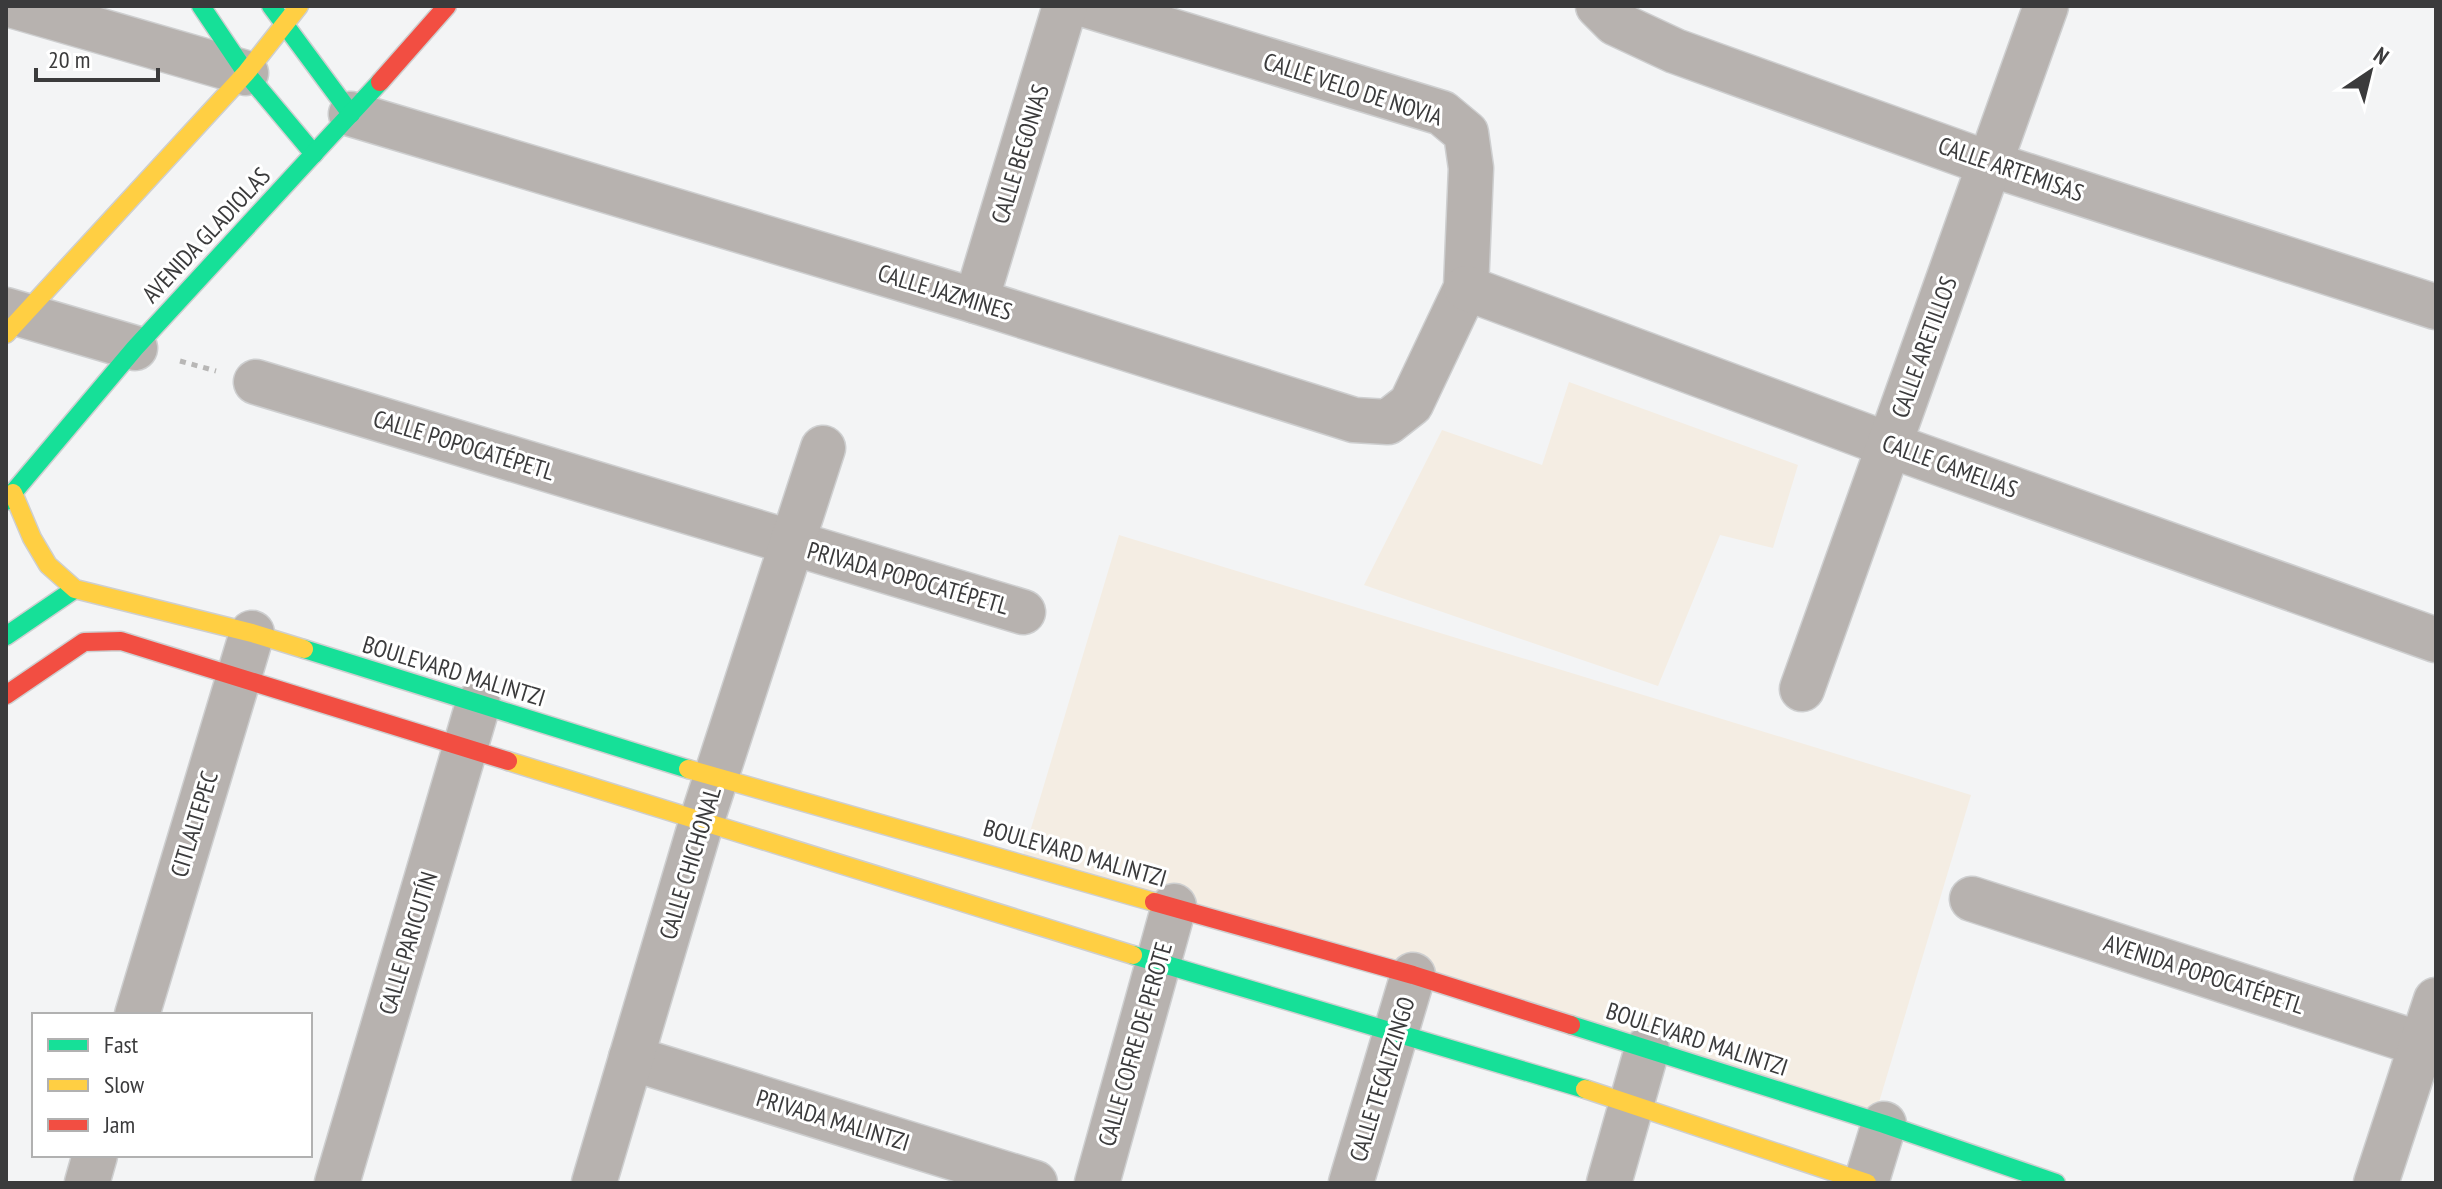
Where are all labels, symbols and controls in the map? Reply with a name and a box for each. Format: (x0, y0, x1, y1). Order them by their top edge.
scale bar (36, 32, 158, 82)
north arrow (2330, 32, 2410, 112)
text: N (2369, 41, 2394, 70)
text: 20 m (48, 44, 90, 75)
street label: CALLE VELO DE NOVIA (1260, 45, 1447, 133)
street label: CALLE BEGONIAS (984, 81, 1056, 227)
street label: CALLE ARTEMISAS (1934, 130, 2088, 208)
street label: AVENIDA GLADIOLAS (135, 161, 277, 309)
street label: CALLE JAZMINES (874, 257, 1016, 327)
street label: CALLE ARETILLOS (1884, 272, 1964, 422)
street label: CALLE POPOCATÉPETL (370, 403, 558, 487)
street label: CALLE CAMELIAS (1878, 427, 2022, 505)
street label: PRIVADA POPOCATÉPETL (804, 534, 1012, 622)
street label: BOULEVARD MALINTZI (359, 629, 549, 713)
street label: CITLALTEPEC (163, 767, 225, 881)
street label: CALLE CHICHONAL (652, 783, 728, 943)
street label: BOULEVARD MALINTZI (980, 812, 1170, 894)
street label: CALLE PARICUTÍN (372, 868, 444, 1018)
street label: AVENIDA POPOCATÉPETL (2100, 927, 2308, 1021)
street label: CALLE COFRE DE PEROTE (1091, 938, 1179, 1150)
street label: CALLE TECALTZINGO (1342, 993, 1422, 1165)
street label: BOULEVARD MALINTZI (1602, 995, 1792, 1083)
legend (32, 1013, 312, 1157)
text: Fast (104, 1029, 139, 1060)
text: Slow (104, 1069, 145, 1100)
street label: PRIVADA MALINTZI (753, 1082, 913, 1158)
text: Jam (103, 1109, 135, 1140)

